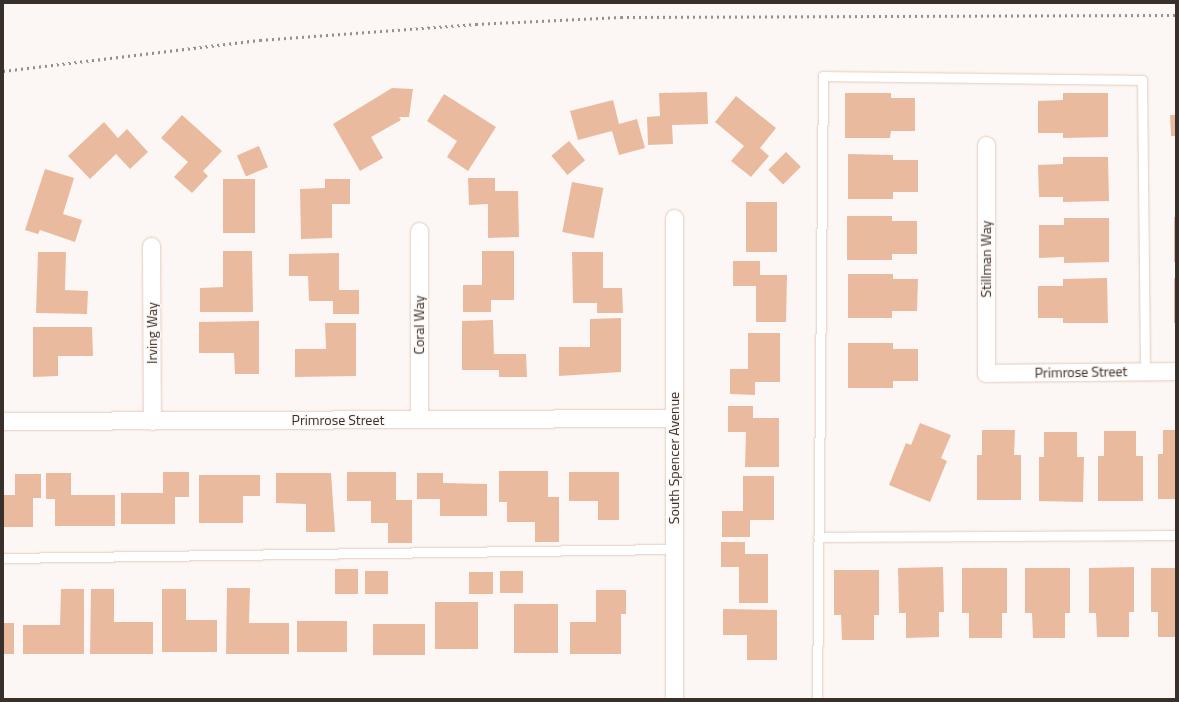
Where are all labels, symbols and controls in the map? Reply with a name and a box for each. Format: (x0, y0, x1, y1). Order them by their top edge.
street label: Stillman Way (978, 220, 994, 298)
street label: Coral Way (411, 296, 427, 354)
street label: Irving Way (144, 302, 160, 364)
street label: Primrose Street (1034, 363, 1128, 381)
street label: South Spencer Avenue (666, 392, 682, 524)
street label: Primrose Street (292, 412, 384, 428)

